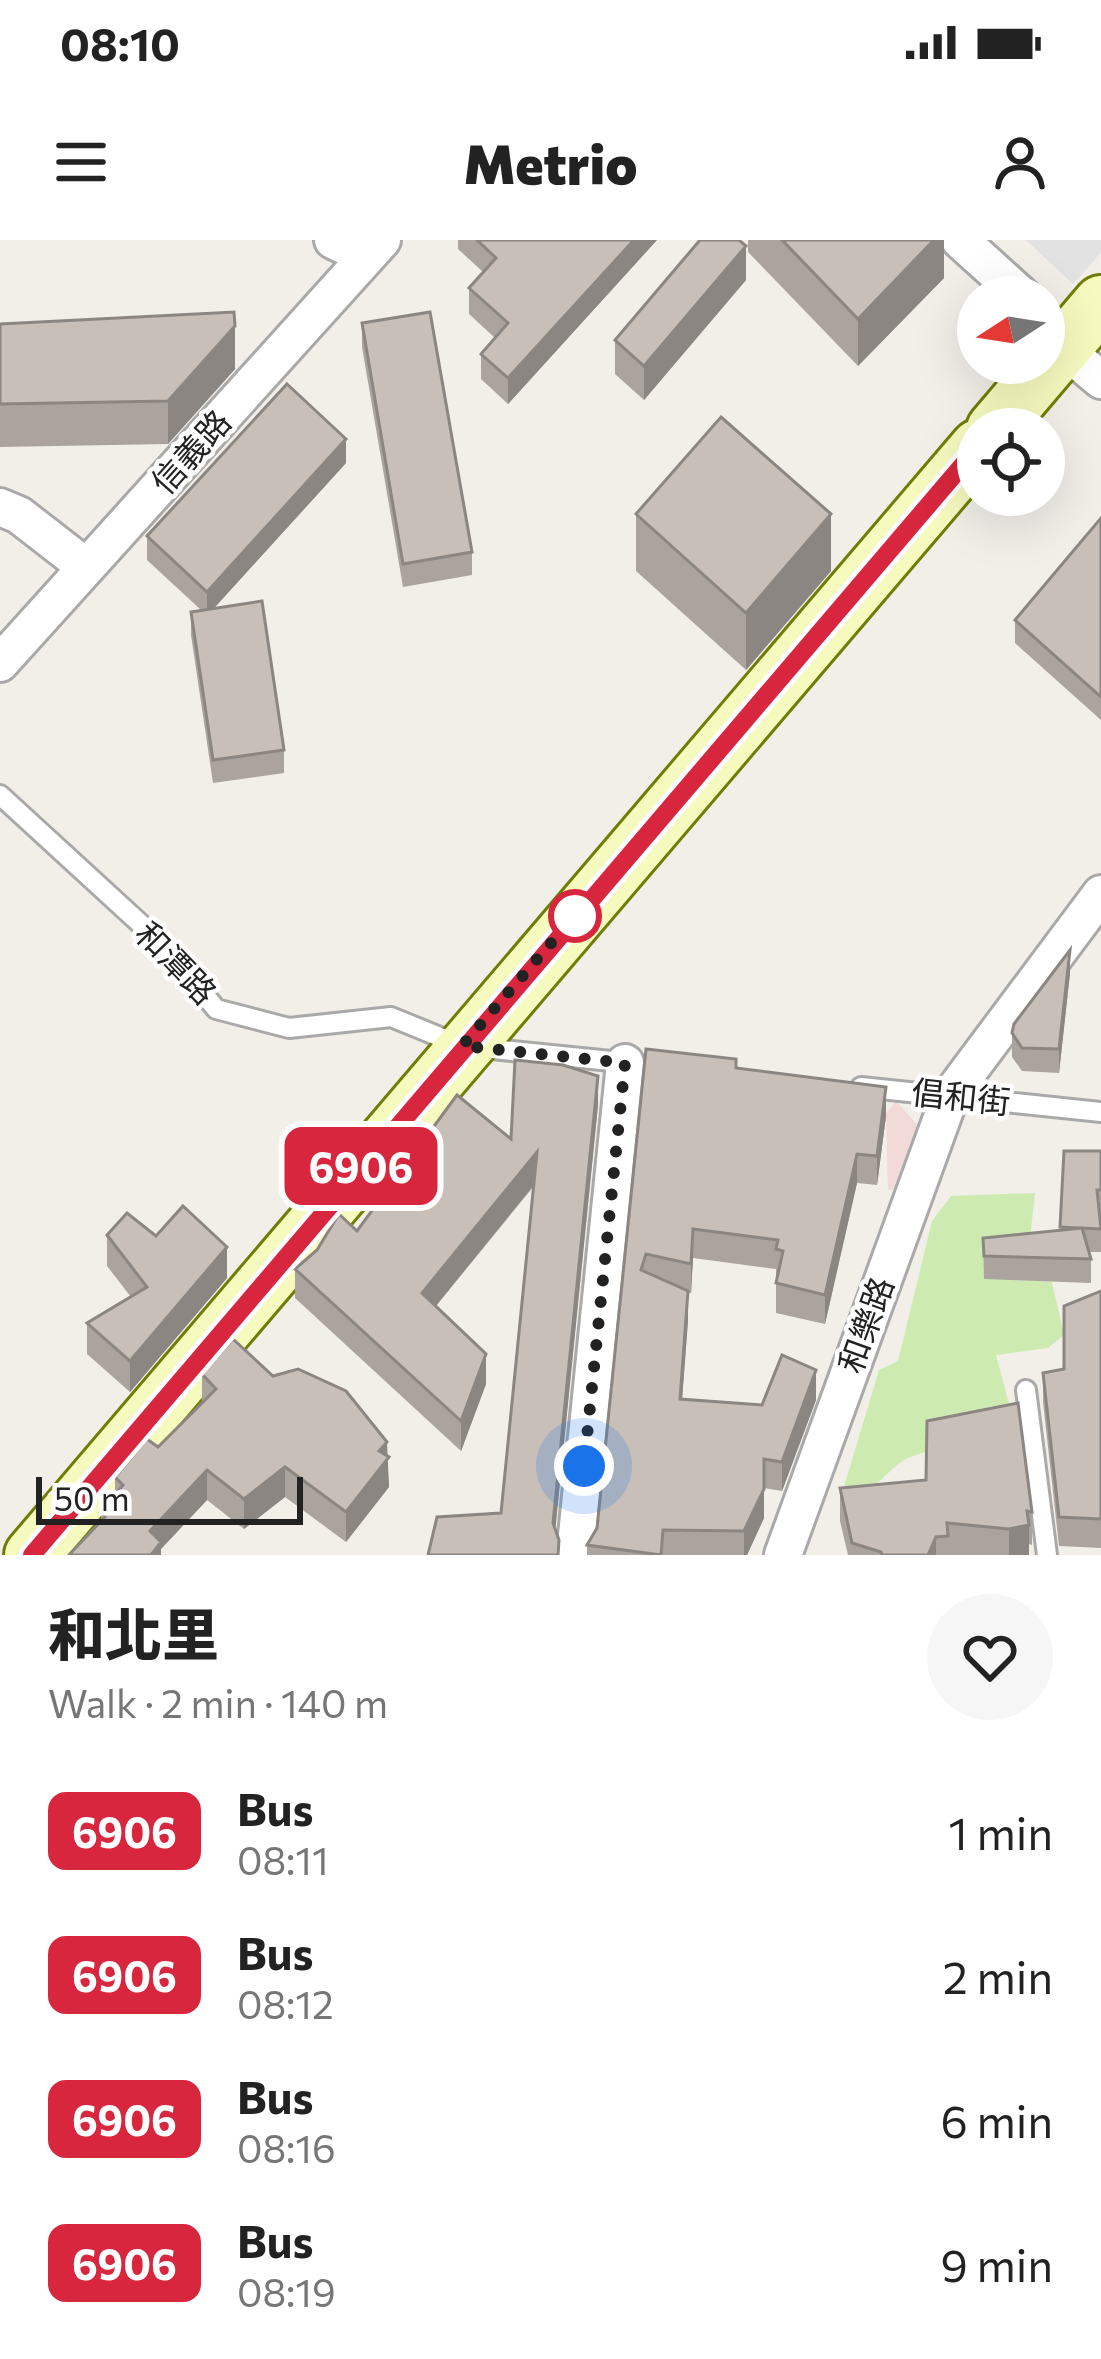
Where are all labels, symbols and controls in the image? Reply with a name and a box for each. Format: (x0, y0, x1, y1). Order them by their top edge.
text: 08:10 (60, 15, 180, 70)
icon: menu (48, 129, 114, 195)
text: Metrio (464, 129, 637, 195)
icon: person (987, 129, 1053, 195)
north arrow (957, 276, 1065, 384)
map controls (957, 276, 1065, 516)
street label: 信義路 (142, 400, 238, 501)
button: locate (957, 408, 1065, 516)
unlabelled marker (550, 891, 600, 941)
street label: 和潭路 (128, 912, 226, 1012)
street label: 倡和街 (910, 1070, 1013, 1121)
line badge: 6906 (277, 1127, 445, 1205)
text: 6906 (309, 1140, 413, 1192)
street label: 和樂路 (828, 1271, 901, 1378)
your location (554, 1436, 614, 1496)
scale bar (36, 1471, 303, 1524)
text: 50 m (54, 1477, 130, 1518)
button: heart (927, 1594, 1053, 1720)
text: 和北里 (48, 1598, 219, 1668)
text: Walk · 2 min · 140 m (48, 1678, 388, 1726)
text: Bus (237, 1780, 313, 1835)
text: 1 min (949, 1804, 1053, 1859)
text: 6906 (72, 1805, 177, 1857)
text: 08:11 (237, 1835, 329, 1883)
text: Bus (237, 1924, 313, 1979)
text: 2 min (943, 1948, 1053, 2003)
text: 6906 (72, 1949, 177, 2001)
text: 08:12 (237, 1979, 334, 2027)
text: Bus (237, 2068, 313, 2123)
text: 6 min (940, 2092, 1053, 2147)
text: 6906 (72, 2093, 177, 2145)
text: 08:16 (237, 2123, 336, 2171)
text: Bus (237, 2212, 313, 2267)
text: 9 min (940, 2236, 1053, 2291)
text: 6906 (72, 2237, 177, 2289)
text: 08:19 (237, 2267, 336, 2315)

